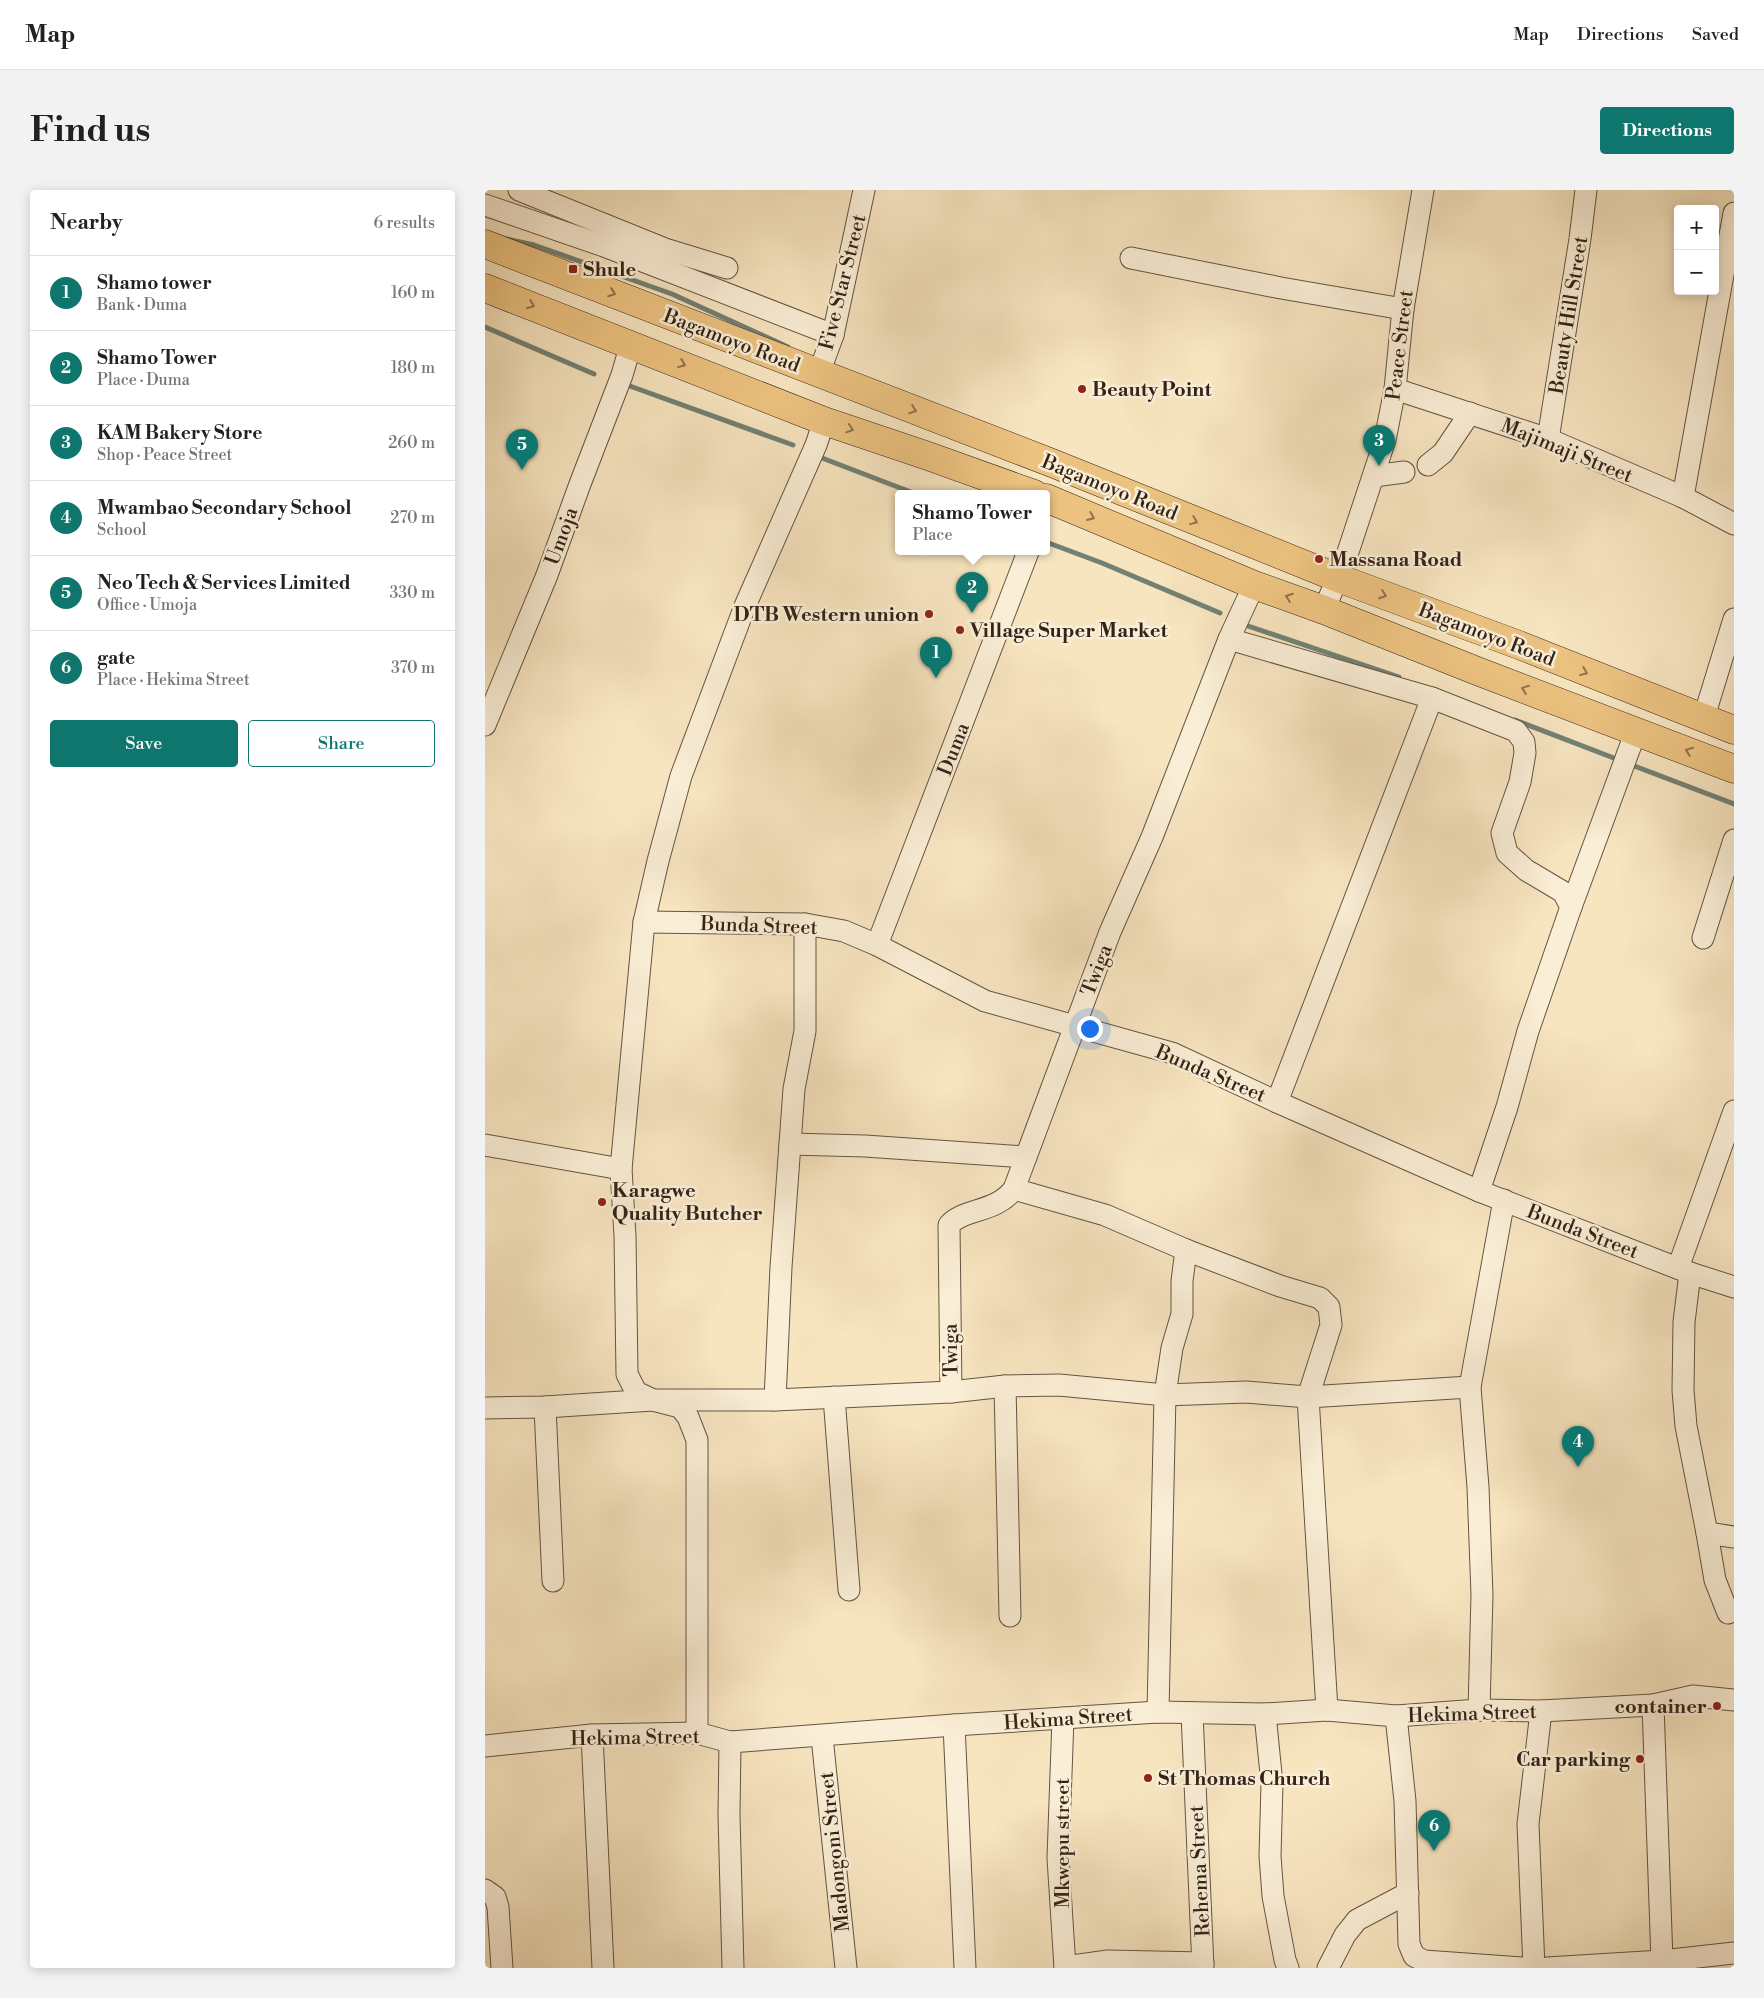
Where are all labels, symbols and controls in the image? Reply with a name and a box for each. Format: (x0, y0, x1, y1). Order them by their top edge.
text: Map (25, 20, 75, 50)
text: Map (1513, 23, 1549, 46)
text: Directions (1577, 23, 1664, 46)
text: Saved (1692, 23, 1739, 46)
button: Directions (1600, 107, 1734, 154)
text: Find us (30, 109, 150, 152)
map controls (1674, 205, 1719, 295)
button: + (1674, 205, 1719, 250)
text: Nearby (50, 210, 123, 236)
street label: Five Star Street (814, 212, 872, 353)
text: 6 results (374, 213, 435, 233)
street label: Beauty Hill Street (1545, 235, 1594, 397)
button: − (1674, 250, 1719, 295)
place label: Shule (583, 258, 637, 283)
marker: Shule (567, 263, 579, 275)
text: Shamo tower (97, 271, 212, 295)
text: 1 (62, 283, 70, 303)
text: 160 m (391, 283, 435, 303)
one-way arrow (607, 287, 616, 297)
street label: Peace Street (1381, 288, 1420, 402)
text: Bank · Duma (97, 295, 187, 315)
one-way arrow (526, 300, 534, 310)
street label: Bagamoyo Road (659, 304, 804, 379)
text: Shamo Tower (97, 346, 217, 370)
text: 2 (61, 358, 71, 378)
text: 180 m (391, 358, 435, 378)
one-way arrow (677, 358, 686, 369)
text: Place · Duma (97, 370, 190, 390)
place label: Beauty Point (1092, 378, 1212, 403)
marker: Beauty Point (1076, 383, 1088, 395)
one-way arrow (908, 403, 917, 414)
street label: Majimaji Street (1497, 414, 1636, 489)
text: KAM Bakery Store (97, 421, 262, 445)
one-way arrow (845, 424, 853, 434)
pin: 3 (1363, 425, 1395, 466)
pin: 5 (506, 429, 538, 470)
text: 3 (61, 433, 71, 453)
text: 260 m (388, 433, 435, 453)
text: Shop · Peace Street (97, 445, 232, 465)
street label: Bagamoyo Road (1037, 449, 1182, 527)
popup (895, 490, 1050, 555)
text: Mwambao Secondary School (97, 496, 352, 520)
text: Shamo Tower (913, 501, 1032, 525)
street label: Umoja (540, 503, 585, 569)
text: 4 (61, 508, 71, 528)
text: 270 m (390, 508, 435, 528)
one-way arrow (1086, 511, 1095, 521)
one-way arrow (1190, 515, 1198, 525)
text: School (97, 520, 146, 540)
text: Place (913, 525, 952, 545)
place label: Massana Road (1329, 548, 1463, 573)
marker: Massana Road (1313, 553, 1325, 565)
text: Neo Tech & Services Limited (97, 571, 351, 595)
pin: 2 (956, 572, 988, 613)
text: 5 (61, 583, 71, 603)
text: 330 m (389, 583, 435, 603)
one-way arrow (1378, 589, 1387, 599)
one-way arrow (1285, 593, 1294, 603)
text: Office · Umoja (97, 595, 197, 615)
street label: Bagamoyo Road (1414, 598, 1559, 673)
place label: DTB Western union (734, 603, 920, 628)
marker: DTB Western union (923, 608, 935, 620)
place label: Village Super Market (969, 619, 1168, 644)
marker: Village Super Market (954, 624, 966, 636)
pin: 1 (920, 637, 952, 678)
text: gate (97, 646, 135, 670)
text: 6 (61, 658, 71, 678)
text: 370 m (391, 658, 435, 678)
one-way arrow (1579, 665, 1588, 676)
text: Place · Hekima Street (97, 670, 250, 690)
one-way arrow (1521, 685, 1529, 695)
street label: Duma (933, 719, 976, 780)
button: Save (50, 720, 238, 767)
button: Share (248, 720, 435, 767)
one-way arrow (1685, 747, 1693, 757)
street label: Bunda Street (699, 912, 818, 941)
street label: Twiga (1076, 940, 1119, 1000)
your location (1077, 1016, 1103, 1042)
street label: Bunda Street (1151, 1040, 1269, 1109)
place label: Karagwe Quality Butcher (612, 1179, 763, 1227)
marker: Karagwe Quality Butcher (596, 1196, 608, 1208)
street label: Bunda Street (1522, 1199, 1642, 1265)
street label: Twiga (939, 1322, 964, 1377)
pin: 4 (1562, 1426, 1594, 1467)
place label: container (1615, 1695, 1707, 1720)
street label: Hekima Street (1407, 1700, 1537, 1729)
marker: container (1711, 1700, 1723, 1712)
street label: Hekima Street (1003, 1703, 1133, 1736)
street label: Hekima Street (570, 1725, 700, 1752)
place label: Car parking (1516, 1748, 1631, 1773)
marker: Car parking (1634, 1753, 1646, 1765)
place label: St Thomas Church (1158, 1767, 1331, 1792)
street label: Madongoni Street (815, 1771, 856, 1933)
marker: St Thomas Church (1142, 1772, 1154, 1784)
street label: Mkwepu street (1051, 1778, 1076, 1908)
street label: Rehema Street (1185, 1804, 1216, 1937)
pin: 6 (1418, 1810, 1450, 1851)

